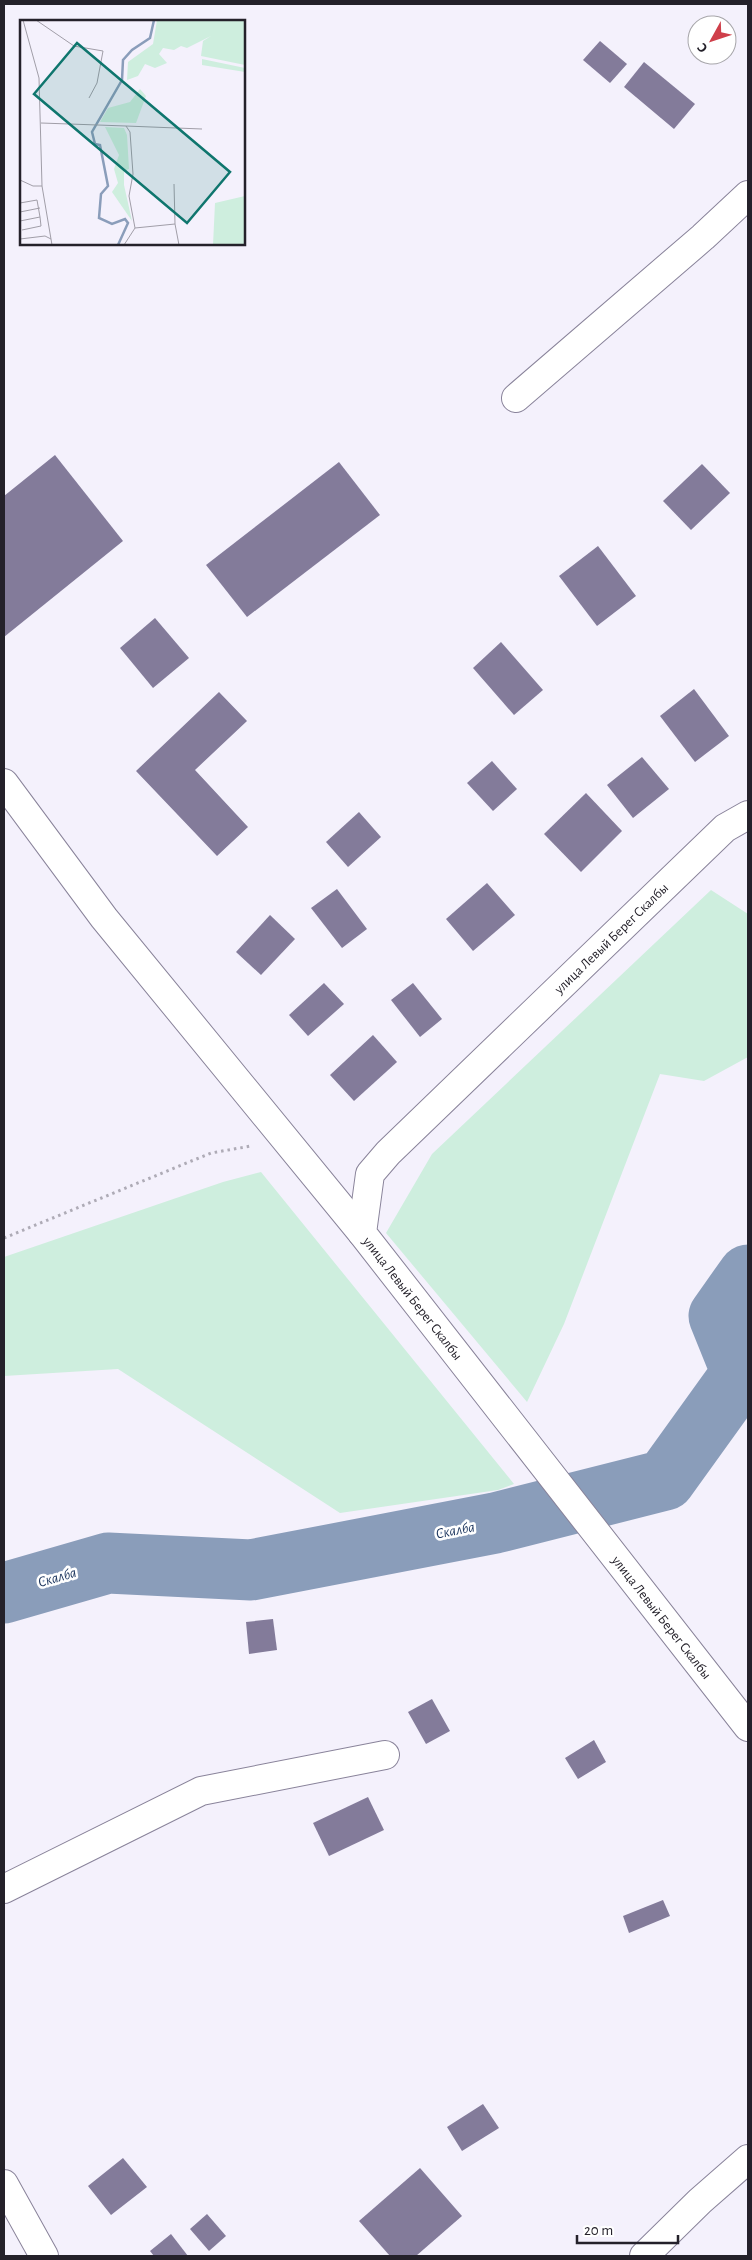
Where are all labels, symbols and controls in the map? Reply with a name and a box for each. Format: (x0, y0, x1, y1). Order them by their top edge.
north arrow (687, 15, 737, 65)
inset map (20, 20, 245, 245)
text: С (695, 40, 711, 55)
street label: улица Левый Берег Скалбы (551, 881, 671, 997)
street label: улица Левый Берег Скалбы (359, 1234, 465, 1363)
water label: Скалба (434, 1519, 476, 1542)
street label: улица Левый Берег Скалбы (608, 1553, 714, 1682)
water label: Скалба (36, 1565, 78, 1590)
scale bar (577, 2212, 678, 2244)
text: 20 m (584, 2223, 613, 2238)

